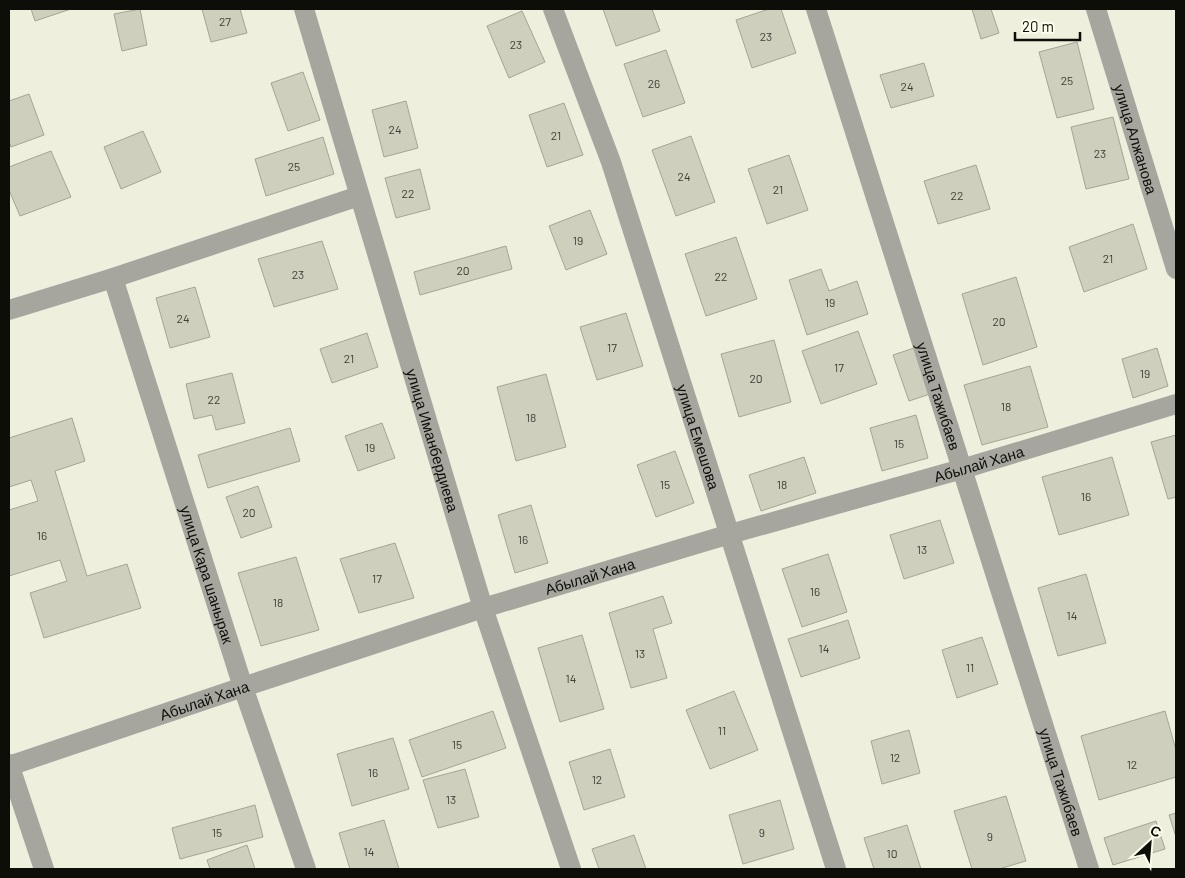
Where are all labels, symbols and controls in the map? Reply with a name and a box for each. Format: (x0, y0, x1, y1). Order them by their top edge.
scale bar (1015, 10, 1080, 42)
house number: 27 (219, 14, 231, 28)
text: 20 m (1022, 17, 1054, 35)
house number: 23 (760, 29, 772, 43)
house number: 23 (510, 37, 522, 51)
house number: 25 (1061, 73, 1073, 87)
house number: 26 (648, 76, 660, 90)
house number: 24 (900, 79, 914, 93)
street label: улица Алжанова (1111, 82, 1162, 197)
house number: 24 (388, 122, 402, 136)
house number: 21 (551, 128, 561, 142)
house number: 23 (1094, 146, 1106, 160)
house number: 25 (288, 159, 300, 173)
house number: 24 (677, 169, 691, 183)
house number: 21 (773, 182, 783, 196)
house number: 22 (402, 186, 414, 200)
house number: 22 (951, 188, 963, 202)
house number: 19 (573, 233, 583, 247)
house number: 21 (1103, 251, 1113, 265)
house number: 20 (456, 263, 470, 277)
house number: 23 (292, 267, 304, 281)
house number: 22 (715, 269, 727, 283)
house number: 19 (825, 295, 835, 309)
house number: 24 (176, 311, 190, 325)
house number: 20 (992, 314, 1006, 328)
house number: 17 (607, 340, 617, 354)
street label: улица Тажибаев (913, 340, 964, 452)
house number: 21 (344, 351, 354, 365)
house number: 17 (834, 360, 844, 374)
street label: улица Иманбердиева (403, 366, 463, 514)
house number: 19 (1140, 366, 1150, 380)
house number: 20 (749, 371, 763, 385)
street label: улица Емешова (673, 382, 724, 492)
house number: 22 (208, 392, 220, 406)
house number: 18 (1001, 399, 1011, 413)
house number: 18 (526, 410, 536, 424)
house number: 15 (894, 436, 904, 450)
house number: 19 (365, 440, 375, 454)
street label: Абылай Хана (932, 442, 1027, 485)
house number: 15 (660, 477, 670, 491)
house number: 18 (777, 477, 787, 491)
house number: 16 (1081, 489, 1091, 503)
street label: улица Кара шанырак (177, 503, 238, 646)
house number: 20 (242, 505, 256, 519)
house number: 16 (37, 528, 47, 542)
house number: 16 (518, 532, 528, 546)
house number: 13 (917, 542, 927, 556)
street label: Абылай Хана (543, 554, 637, 598)
house number: 17 (372, 571, 382, 585)
house number: 16 (810, 584, 820, 598)
house number: 18 (273, 595, 283, 609)
house number: 14 (1067, 608, 1077, 622)
house number: 14 (819, 641, 829, 655)
house number: 13 (635, 646, 645, 660)
house number: 11 (966, 660, 974, 674)
house number: 14 (566, 671, 576, 685)
street label: Абылай Хана (157, 677, 252, 723)
house number: 11 (718, 723, 726, 737)
street label: улица Тажибаев (1036, 726, 1087, 838)
house number: 15 (452, 737, 462, 751)
house number: 12 (890, 750, 900, 764)
house number: 12 (1127, 757, 1137, 771)
house number: 16 (368, 765, 378, 779)
house number: 12 (592, 772, 602, 786)
house number: 13 (446, 792, 456, 806)
north arrow (1125, 818, 1175, 868)
text: С (1148, 821, 1164, 841)
house number: 15 (212, 825, 222, 839)
house number: 9 (759, 825, 765, 839)
house number: 9 (987, 829, 993, 843)
house number: 14 (364, 844, 374, 858)
house number: 10 (887, 846, 897, 860)

